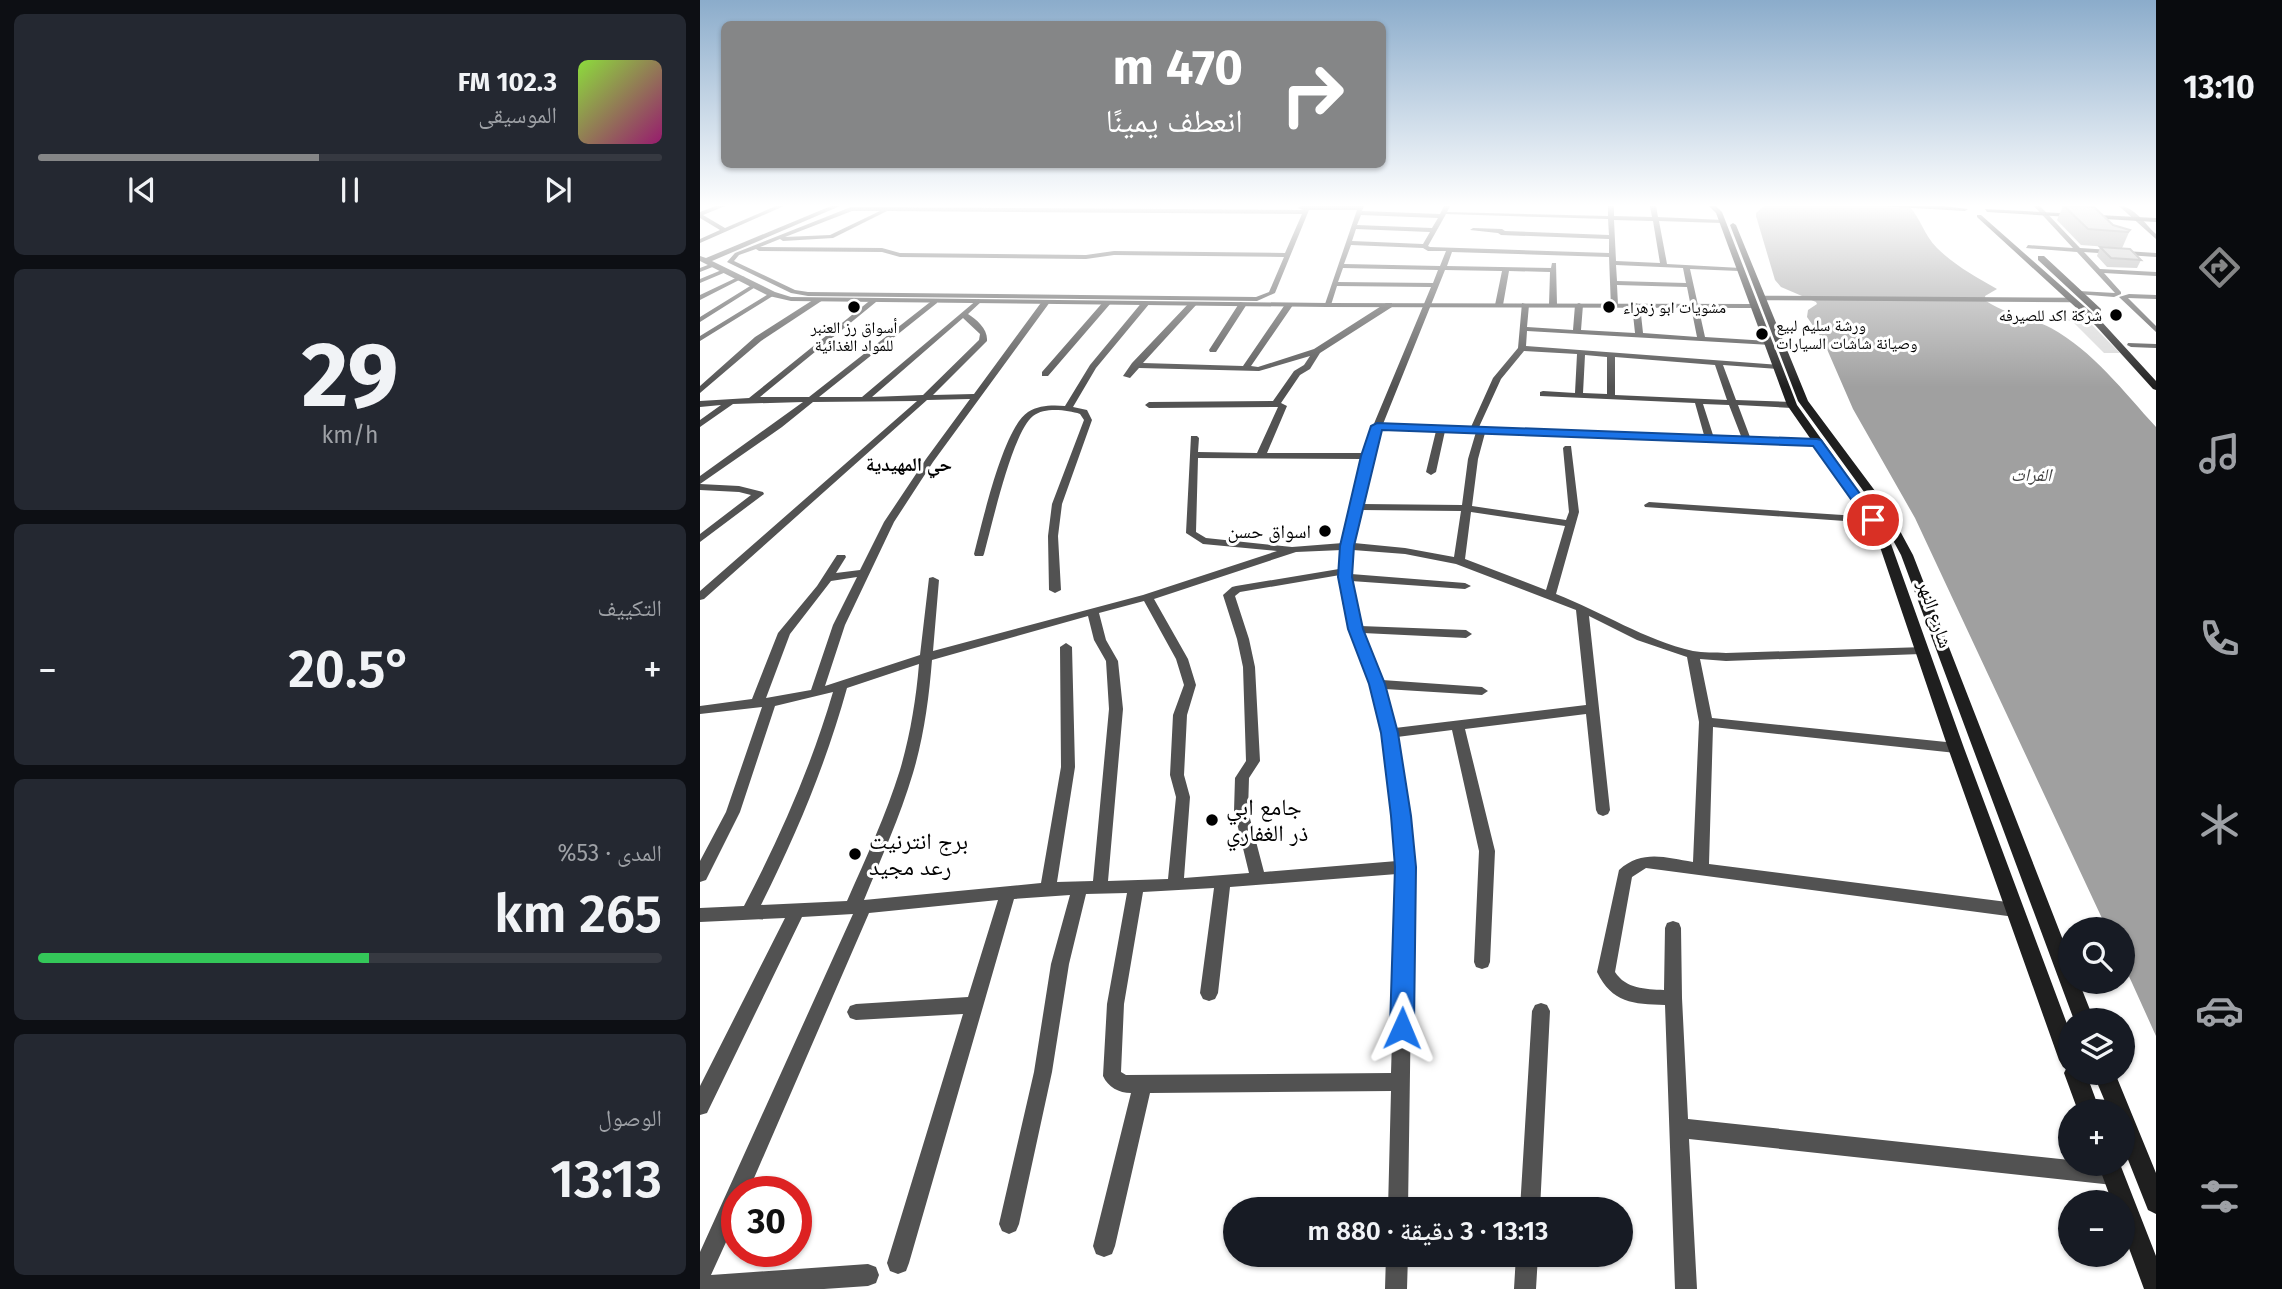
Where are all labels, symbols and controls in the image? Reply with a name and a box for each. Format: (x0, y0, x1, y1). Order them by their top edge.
text: 470 m (1113, 38, 1243, 97)
icon: right (1267, 49, 1358, 140)
text: 102.3 FM (458, 67, 557, 98)
text: 13:10 (2183, 68, 2255, 106)
text: الموسيقى (478, 101, 557, 129)
text: انعطف يمينًا (1105, 102, 1243, 140)
icon: previous (123, 171, 161, 209)
icon: pause (331, 171, 369, 209)
icon: next (539, 171, 577, 209)
icon: directions (2195, 243, 2244, 292)
place label: مشويات ابو زهراء (1623, 298, 1726, 317)
marker: أسواق رز العنبر للمواد الغذائية (846, 299, 862, 315)
marker: مشويات ابو زهراء (1601, 299, 1617, 315)
place label: شركة اكد للصيرفه (1999, 306, 2102, 325)
marker: شركة اكد للصيرفه (2108, 307, 2124, 323)
place label: ورشة سليم لبيع وصيانة شاشات السيارات (1776, 316, 1917, 353)
place label: أسواق رز العنبر للمواد الغذائية (810, 318, 897, 355)
text: 29 (301, 321, 399, 430)
marker: ورشة سليم لبيع وصيانة شاشات السيارات (1754, 326, 1770, 342)
text: km/h (322, 421, 378, 449)
icon: music (2195, 429, 2244, 478)
district label: حي المهيدية (866, 453, 952, 479)
water label: الفرات (2011, 464, 2053, 486)
pin (1843, 490, 1903, 550)
icon: arrive (1854, 501, 1892, 539)
place label: اسواق حسن (1227, 520, 1311, 543)
marker: اسواق حسن (1317, 523, 1333, 539)
street label: شارع النهر (1912, 576, 1957, 651)
text: التكييف (597, 594, 662, 622)
icon: phone (2195, 614, 2244, 663)
text: 20.5° (288, 638, 412, 701)
text: − (38, 647, 57, 693)
text: + (643, 647, 662, 693)
place label: جامع ابي ذر الغفاري (1226, 793, 1308, 852)
icon: climate (2195, 800, 2244, 849)
marker: جامع ابي ذر الغفاري (1204, 812, 1220, 828)
place label: برج انترنيت رعد مجيد (869, 827, 968, 881)
text: المدى · 53% (557, 839, 662, 867)
marker: برج انترنيت رعد مجيد (847, 846, 863, 862)
text: 265 km (494, 883, 662, 946)
map controls (2058, 917, 2135, 1267)
button: search (2058, 917, 2135, 994)
icon: car (2195, 986, 2244, 1035)
position arrow (1365, 991, 1439, 1065)
button: layers (2058, 1008, 2135, 1085)
button: + (2058, 1099, 2135, 1176)
text: الوصول (598, 1104, 662, 1132)
text: 13:13 (550, 1148, 662, 1211)
icon: filters (2195, 1172, 2244, 1221)
speed limit sign: 30 (721, 1176, 812, 1267)
button: − (2058, 1190, 2135, 1267)
text: 13:13 · 3 دقيقة · 880 m (1308, 1216, 1548, 1247)

